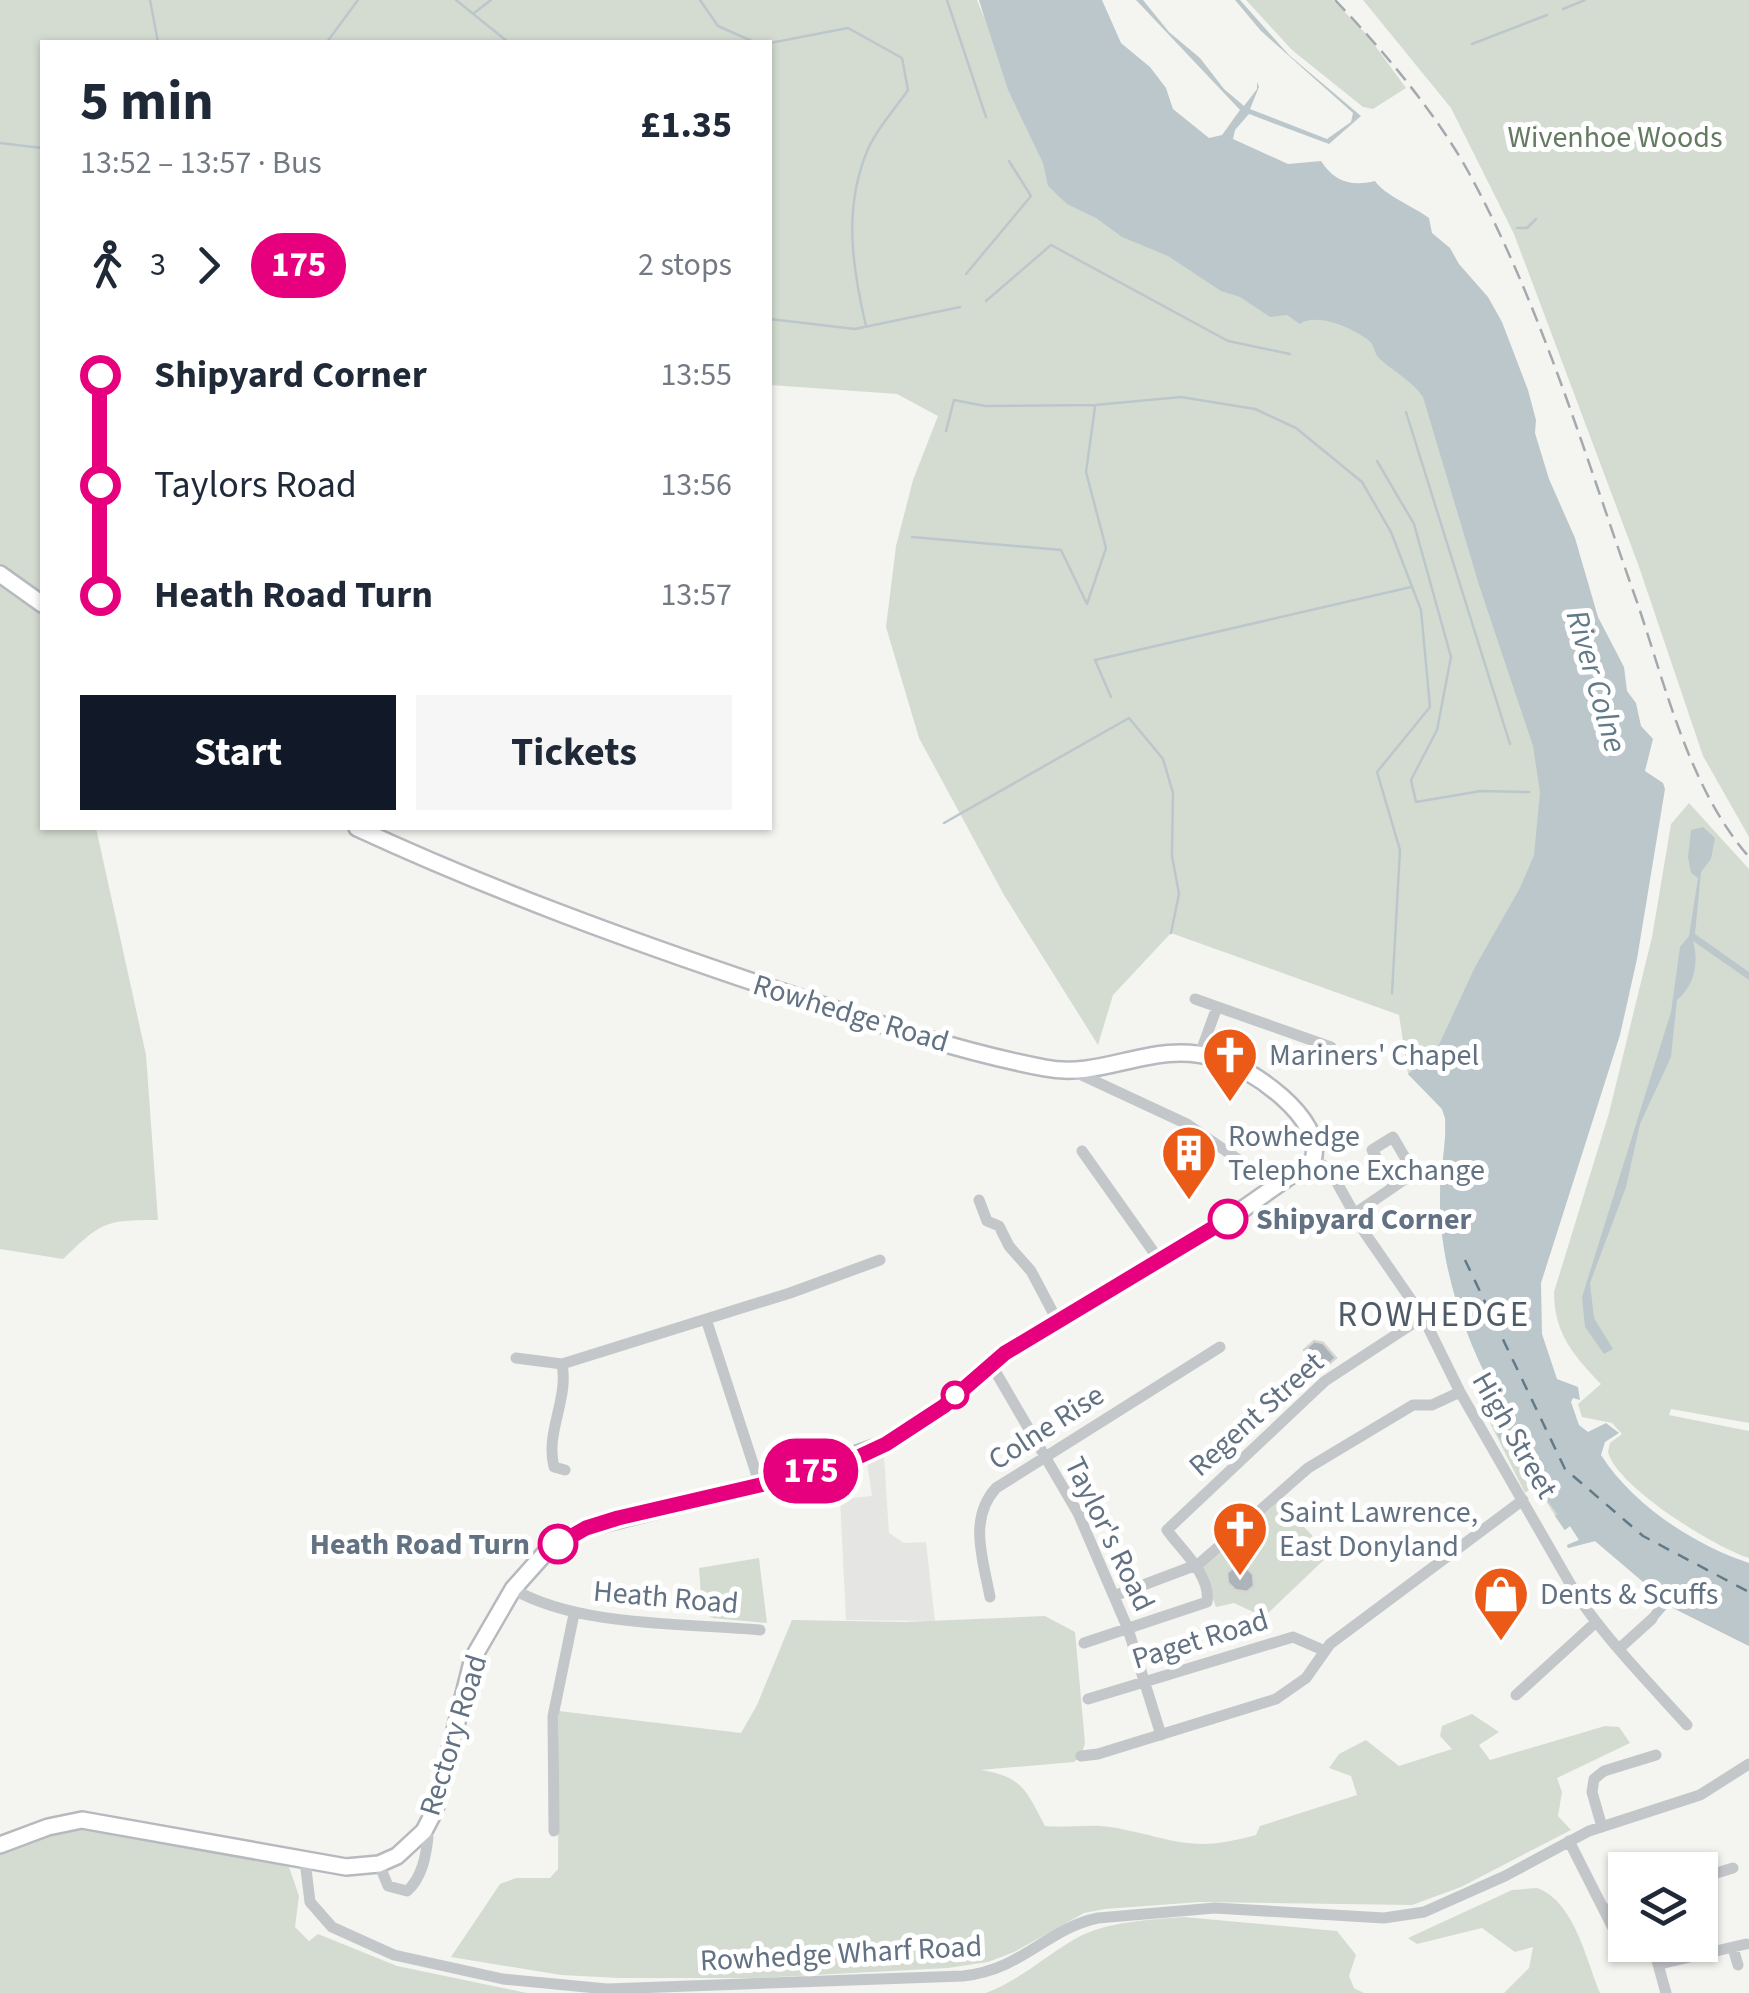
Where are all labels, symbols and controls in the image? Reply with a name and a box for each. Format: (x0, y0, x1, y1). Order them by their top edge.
text: 5 min (80, 63, 214, 141)
text: £1.35 (640, 98, 732, 152)
park label: Wivenhoe Woods (1508, 116, 1722, 159)
text: 13:52 – 13:57 · Bus (80, 140, 322, 186)
icon: walk (80, 238, 135, 293)
icon: forward (181, 238, 236, 293)
text: 175 (271, 240, 326, 290)
text: 3 (150, 242, 166, 288)
text: 2 stops (638, 242, 732, 288)
text: Shipyard Corner (154, 348, 427, 402)
text: 13:55 (660, 352, 732, 398)
text: Taylors Road (154, 458, 357, 512)
text: 13:56 (660, 462, 732, 508)
text: Heath Road Turn (154, 568, 433, 622)
text: 13:57 (660, 572, 732, 618)
water label: River Colne (1554, 605, 1638, 758)
button: Start (80, 695, 396, 810)
button: Tickets (416, 695, 732, 810)
street label: Rowhedge Road (748, 963, 954, 1064)
church icon: Mariners' Chapel (1200, 1025, 1260, 1104)
place label: Mariners' Chapel (1269, 1034, 1479, 1077)
place label: Rowhedge Telephone Exchange (1228, 1115, 1485, 1192)
building icon: Rowhedge Telephone Exchange (1159, 1123, 1219, 1202)
place label: Shipyard Corner (1256, 1198, 1471, 1241)
marker: Shipyard Corner (1209, 1200, 1247, 1238)
district label: ROWHEDGE (1337, 1290, 1531, 1340)
street label: Regent Street (1179, 1342, 1333, 1487)
street label: High Street (1461, 1364, 1568, 1506)
street label: Colne Rise (980, 1374, 1113, 1481)
unlabelled marker (942, 1382, 968, 1408)
line badge: 175 (754, 1438, 868, 1504)
text: 175 (783, 1446, 839, 1496)
street label: Taylor's Road (1054, 1450, 1166, 1619)
place label: Saint Lawrence, East Donyland (1279, 1491, 1478, 1568)
church icon: Saint Lawrence, East Donyland (1210, 1499, 1270, 1578)
place label: Heath Road Turn (310, 1523, 530, 1566)
marker: Heath Road Turn (539, 1525, 577, 1563)
shop icon: Dents & Scuffs (1471, 1564, 1531, 1643)
street label: Heath Road (592, 1570, 740, 1625)
place label: Dents & Scuffs (1540, 1573, 1718, 1616)
street label: Paget Road (1127, 1598, 1274, 1681)
street label: Rectory Road (409, 1649, 498, 1821)
map controls (1608, 1852, 1718, 1962)
button: layers (1608, 1852, 1718, 1962)
street label: Rowhedge Wharf Road (699, 1925, 983, 1982)

